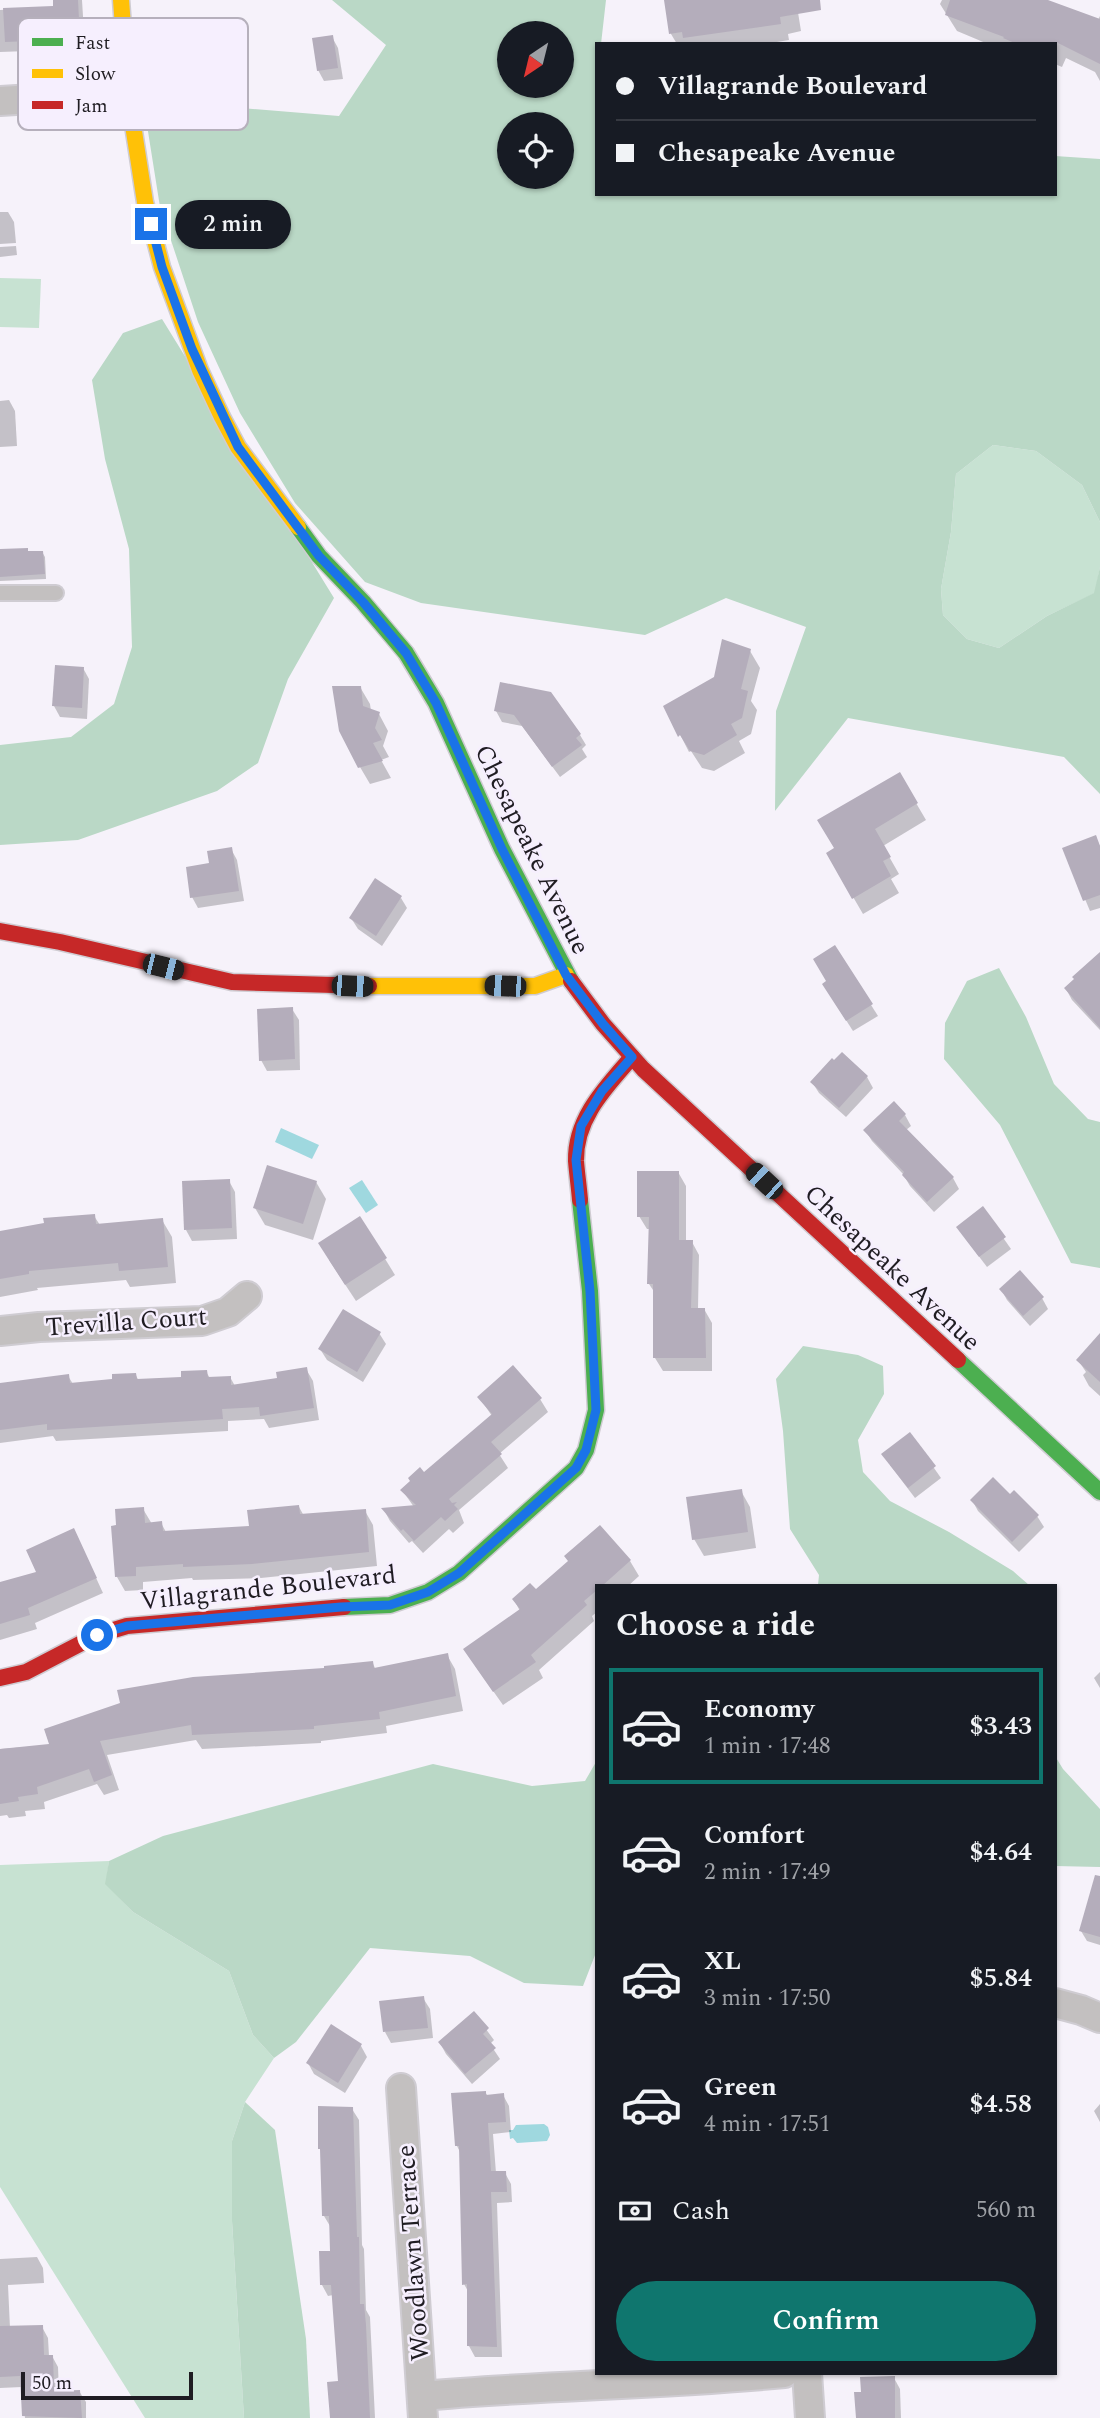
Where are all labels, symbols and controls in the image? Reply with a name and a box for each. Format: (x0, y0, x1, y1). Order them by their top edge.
legend (18, 18, 248, 130)
north arrow (497, 21, 574, 98)
map controls (497, 21, 574, 189)
text: Fast (75, 29, 111, 58)
text: Slow (75, 60, 116, 89)
text: Villagrande Boulevard (658, 66, 927, 106)
text: Jam (75, 92, 107, 121)
button: locate (497, 112, 574, 189)
text: Chesapeake Avenue (658, 133, 895, 173)
callout: 2 min (176, 200, 291, 248)
text: 2 min (203, 207, 263, 242)
route end (135, 208, 167, 240)
street label: Chesapeake Avenue (464, 737, 600, 961)
car (141, 952, 186, 982)
car (331, 975, 374, 997)
car (484, 975, 527, 997)
car (742, 1159, 787, 1203)
street label: Chesapeake Avenue (795, 1175, 990, 1361)
street label: Trevilla Court (44, 1296, 208, 1348)
street label: Villagrande Boulevard (138, 1555, 398, 1621)
text: Choose a ride (616, 1601, 815, 1650)
route start (81, 1619, 113, 1651)
text: Economy (704, 1689, 814, 1729)
icon: car (620, 1695, 683, 1758)
text: $3.43 (969, 1706, 1032, 1746)
text: 1 min · 17:48 (704, 1729, 831, 1764)
text: Comfort (704, 1815, 805, 1855)
icon: car (620, 1821, 683, 1884)
text: $4.64 (969, 1832, 1032, 1872)
text: 2 min · 17:49 (704, 1855, 831, 1890)
text: XL (704, 1941, 741, 1981)
icon: car (620, 1947, 683, 2010)
text: $5.84 (969, 1958, 1032, 1998)
text: 3 min · 17:50 (704, 1981, 831, 2016)
text: Green (704, 2067, 777, 2107)
icon: car (620, 2073, 683, 2136)
text: $4.58 (969, 2084, 1032, 2124)
text: 4 min · 17:51 (704, 2107, 831, 2142)
street label: Woodlawn Terrace (385, 2143, 441, 2363)
text: Cash (672, 2191, 730, 2231)
icon: cash (616, 2192, 654, 2230)
text: 560 m (976, 2193, 1036, 2228)
button: Confirm (616, 2281, 1036, 2361)
scale bar (21, 2369, 192, 2401)
text: 50 m (32, 2369, 72, 2398)

